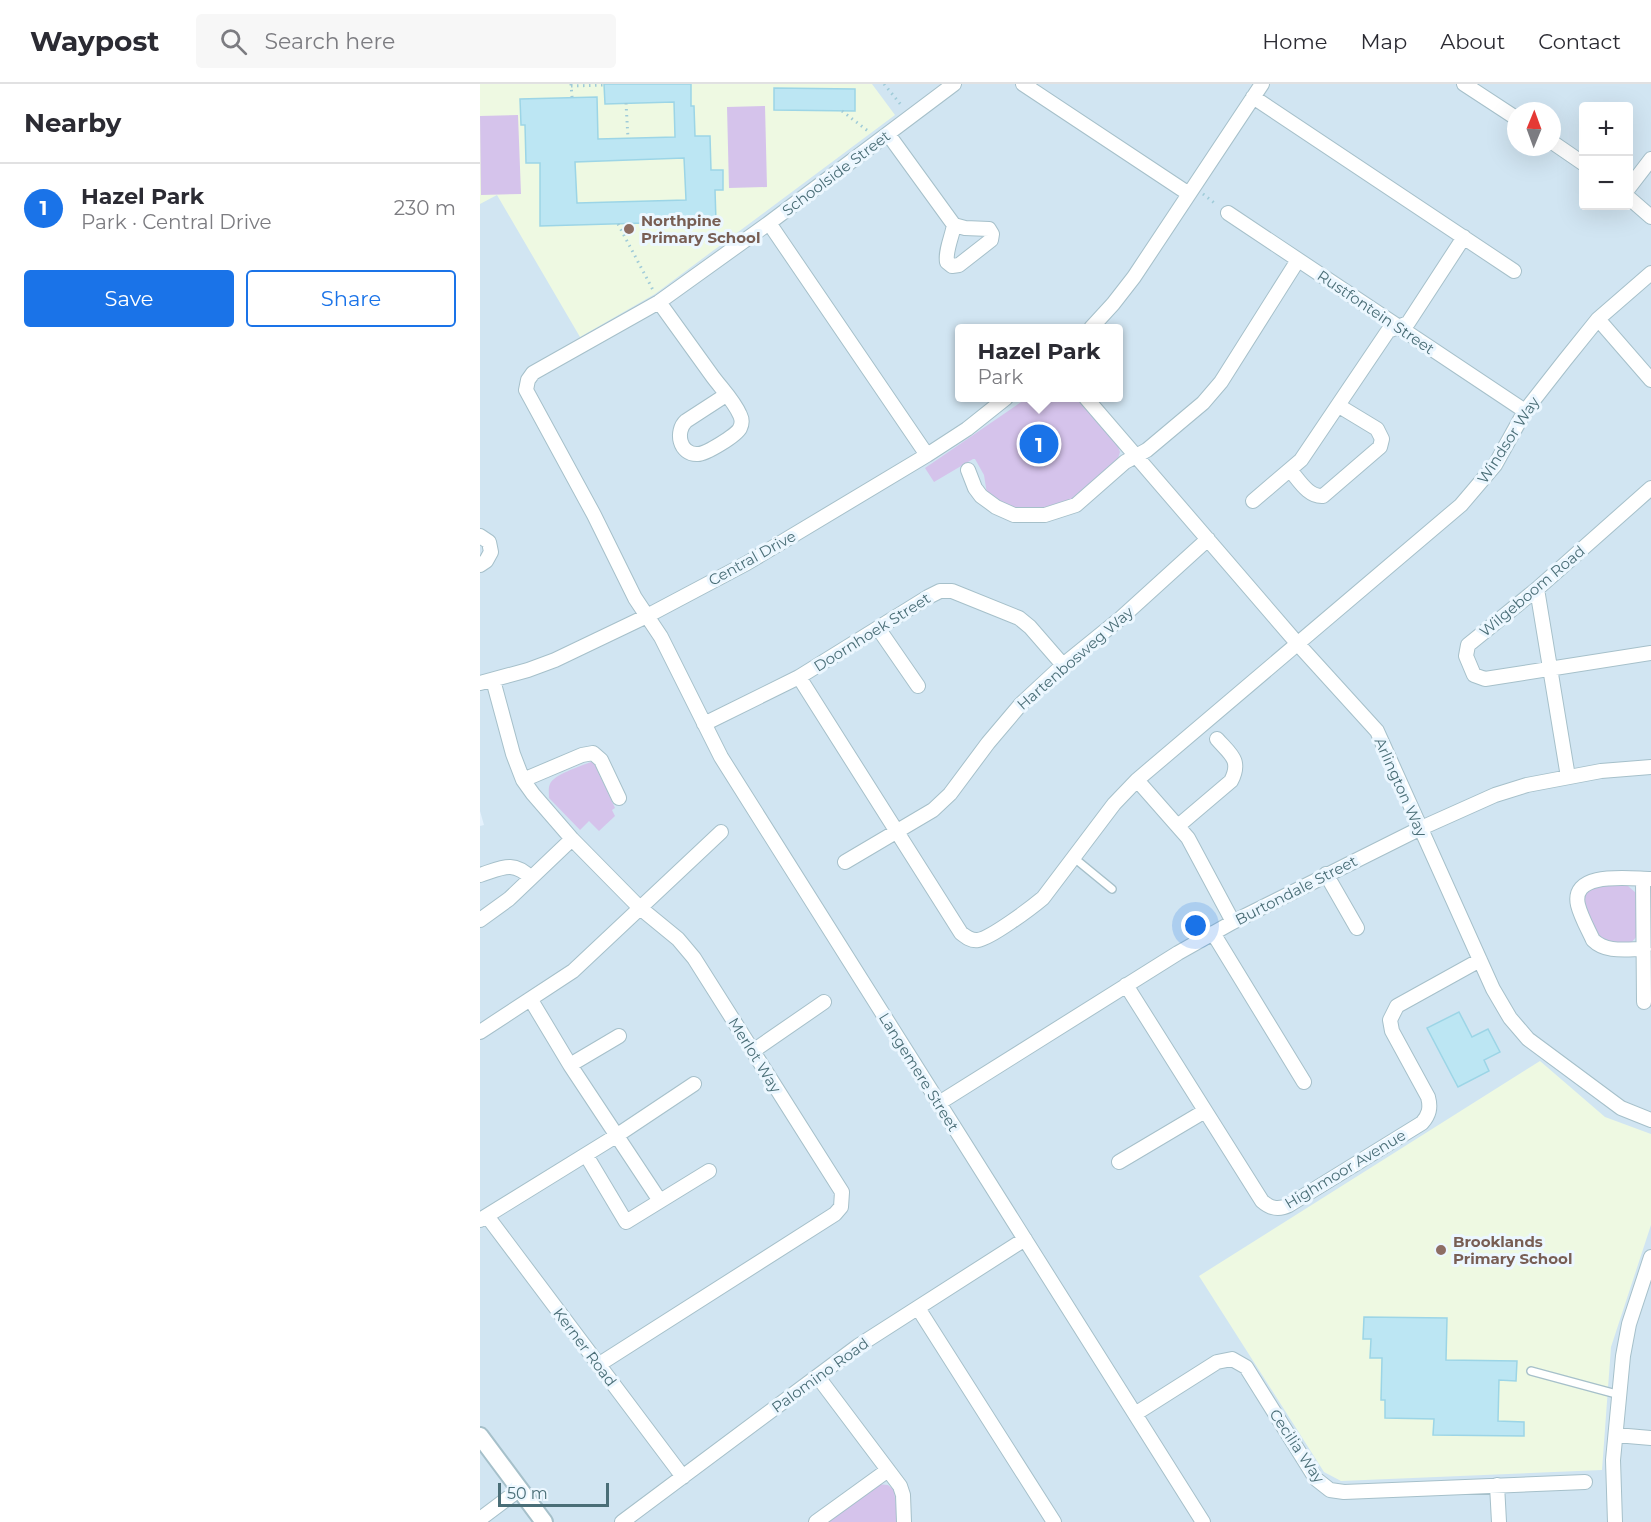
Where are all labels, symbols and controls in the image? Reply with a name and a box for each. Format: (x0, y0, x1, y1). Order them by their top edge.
search box (196, 14, 616, 68)
text: Waypost (30, 24, 160, 58)
icon: search (217, 25, 250, 58)
text: Search here (265, 28, 395, 55)
text: Home (1262, 29, 1327, 54)
text: Map (1360, 29, 1407, 54)
text: About (1440, 29, 1505, 54)
text: Contact (1538, 29, 1621, 54)
north arrow (1507, 102, 1561, 156)
map controls (1579, 102, 1633, 210)
button: + (1579, 102, 1633, 156)
text: Nearby (24, 107, 121, 139)
street label: Schoolside Street (778, 126, 894, 220)
button: − (1579, 156, 1633, 210)
text: Hazel Park (81, 183, 204, 210)
text: 1 (40, 196, 47, 220)
text: 230 m (394, 196, 456, 220)
text: Park · Central Drive (81, 210, 272, 234)
place label: Northpine Primary School (641, 211, 760, 247)
marker: Northpine Primary School (622, 222, 636, 236)
street label: Rustfontein Street (1314, 266, 1438, 358)
button: Save (24, 270, 234, 327)
button: Share (246, 270, 456, 327)
popup (955, 324, 1123, 402)
text: Hazel Park (977, 338, 1101, 365)
text: Park (977, 365, 1023, 389)
street label: Windsor Way (1473, 392, 1544, 487)
pin: 1 (1020, 422, 1058, 466)
street label: Central Drive (705, 526, 799, 590)
street label: Wilgeboom Road (1475, 541, 1589, 641)
street label: Doornhoek Street (810, 588, 934, 676)
street label: Hartenbosweg Way (1013, 602, 1138, 714)
street label: Arlington Way (1371, 734, 1432, 841)
street label: Burtondale Street (1232, 851, 1360, 929)
your location (1181, 911, 1210, 940)
street label: Langemere Street (875, 1009, 963, 1135)
street label: Merlot Way (724, 1014, 786, 1097)
street label: Highmoor Avenue (1281, 1125, 1409, 1213)
place label: Brooklands Primary School (1453, 1232, 1572, 1268)
marker: Brooklands Primary School (1434, 1243, 1448, 1257)
street label: Kerner Road (549, 1304, 621, 1390)
street label: Palomino Road (768, 1333, 872, 1417)
street label: Cecilia Way (1265, 1405, 1329, 1487)
scale bar (498, 1480, 609, 1508)
text: 50 m (507, 1484, 548, 1503)

